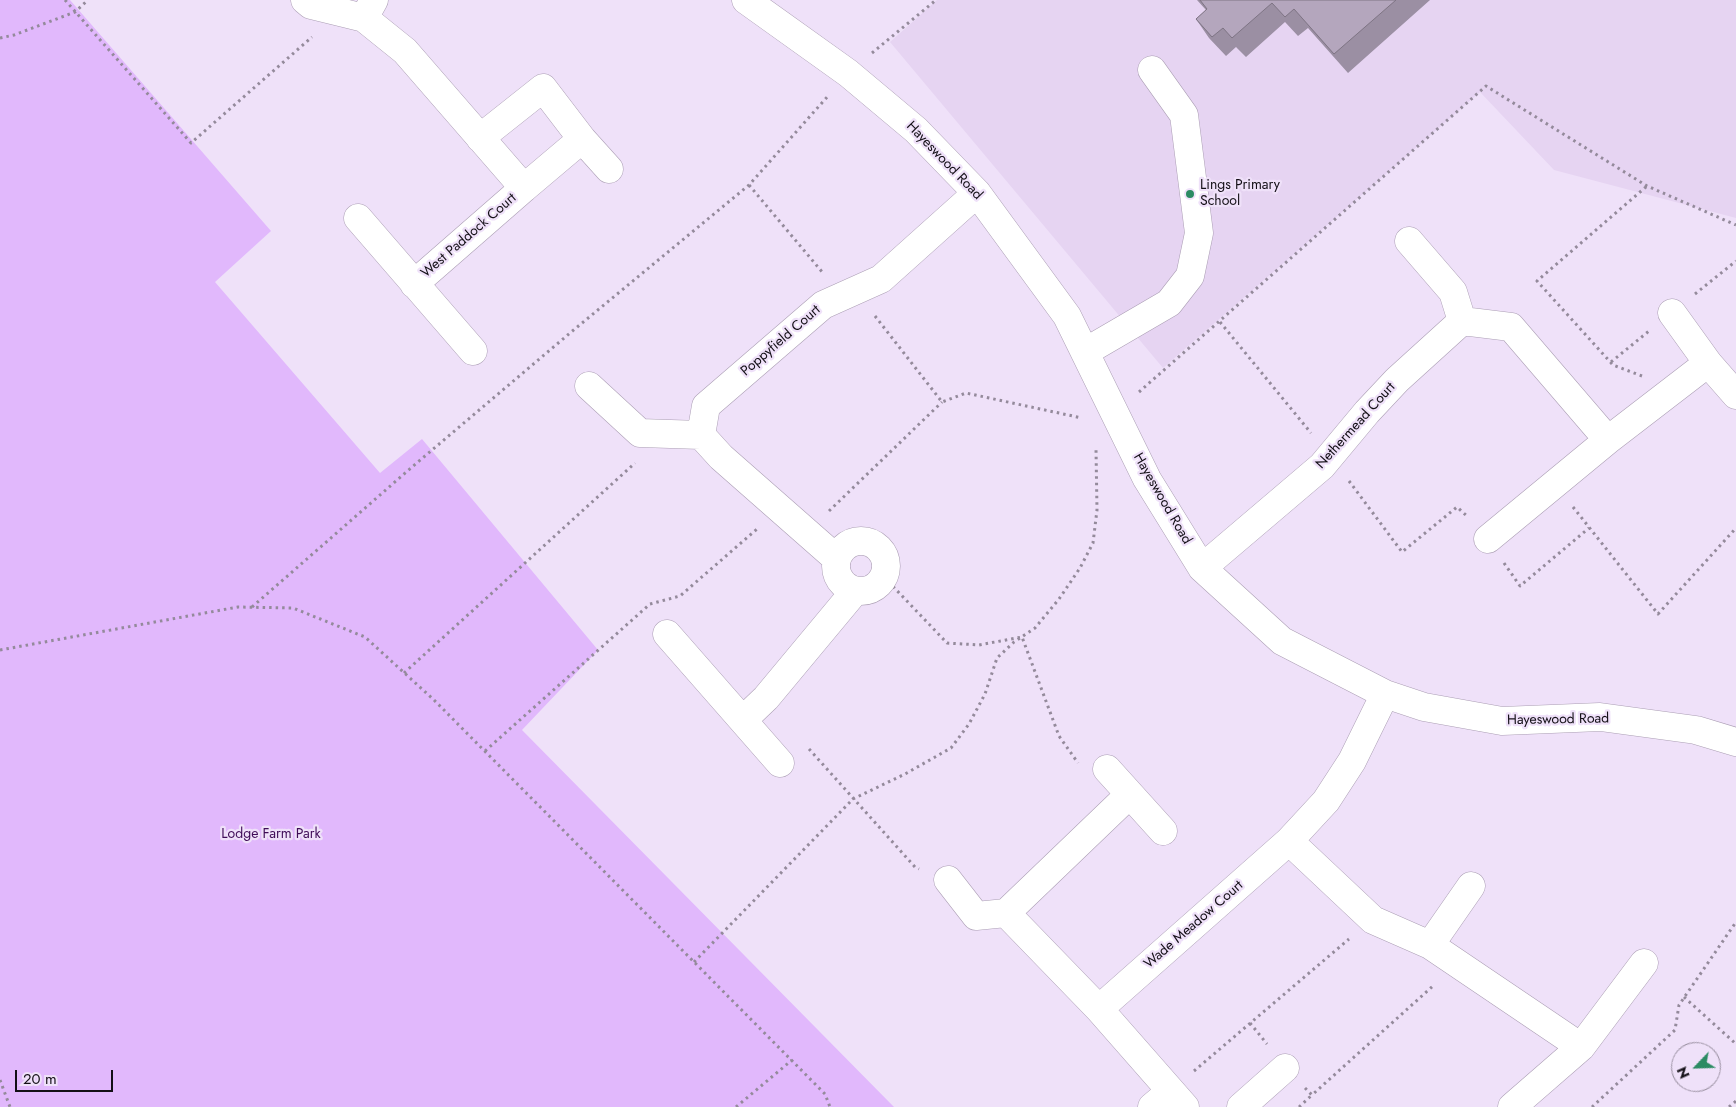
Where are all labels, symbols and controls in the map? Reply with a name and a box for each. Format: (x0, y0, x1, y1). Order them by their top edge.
street label: Hayeswood Road (902, 118, 986, 204)
place label: Lings Primary School (1200, 178, 1280, 210)
marker: Lings Primary School (1184, 188, 1196, 200)
street label: West Paddock Court (418, 190, 520, 282)
street label: Poppyfield Court (738, 302, 824, 380)
street label: Nethermead Court (1313, 379, 1399, 473)
street label: Hayeswood Road (1129, 450, 1195, 548)
street label: Hayeswood Road (1507, 711, 1609, 729)
park label: Lodge Farm Park (221, 827, 321, 843)
street label: Wade Meadow Court (1141, 877, 1247, 973)
north arrow (1671, 1042, 1721, 1092)
scale bar (18, 1060, 115, 1092)
text: N (1672, 1064, 1695, 1082)
text: 20 m (23, 1068, 57, 1090)

